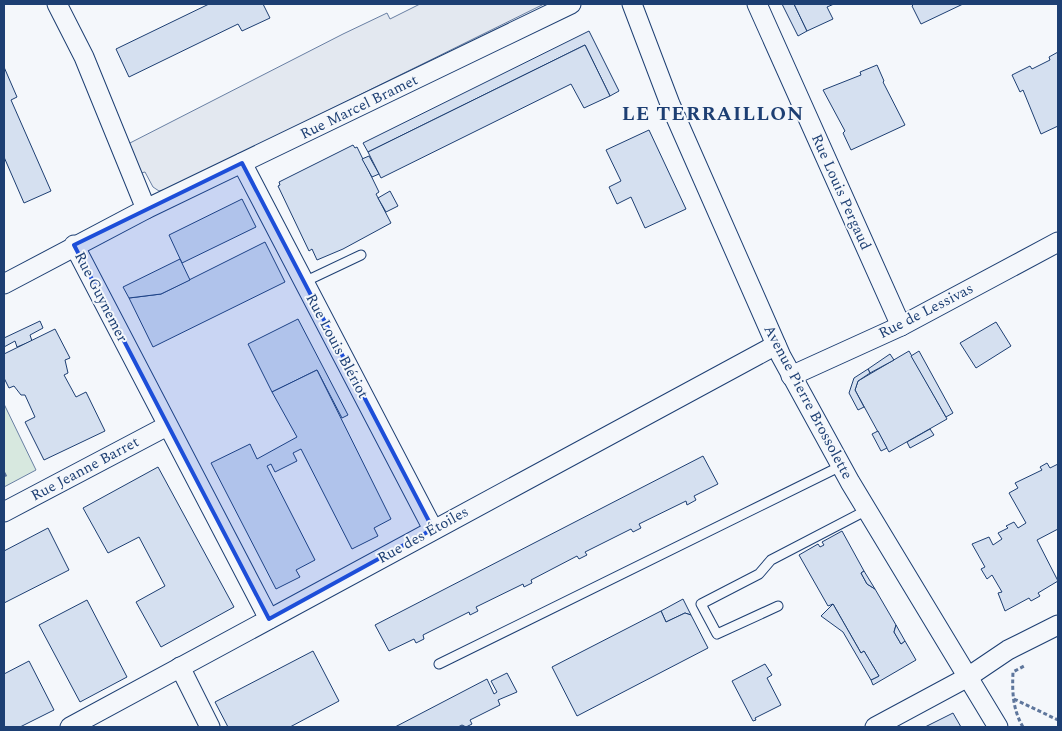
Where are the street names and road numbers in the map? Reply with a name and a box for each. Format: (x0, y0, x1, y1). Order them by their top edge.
street label: Rue Marcel Bramet (296, 69, 422, 145)
street label: Rue Louis Pergaud (805, 130, 877, 254)
street label: Rue Guynemer (68, 248, 134, 346)
street label: Rue de Lessivas (874, 277, 978, 345)
street label: Rue Louis Blériot (300, 290, 374, 402)
street label: Avenue Pierre Brossolette (757, 321, 859, 483)
street label: Rue Jeanne Barret (27, 431, 143, 507)
street label: Rue des Étoiles (373, 500, 473, 570)

